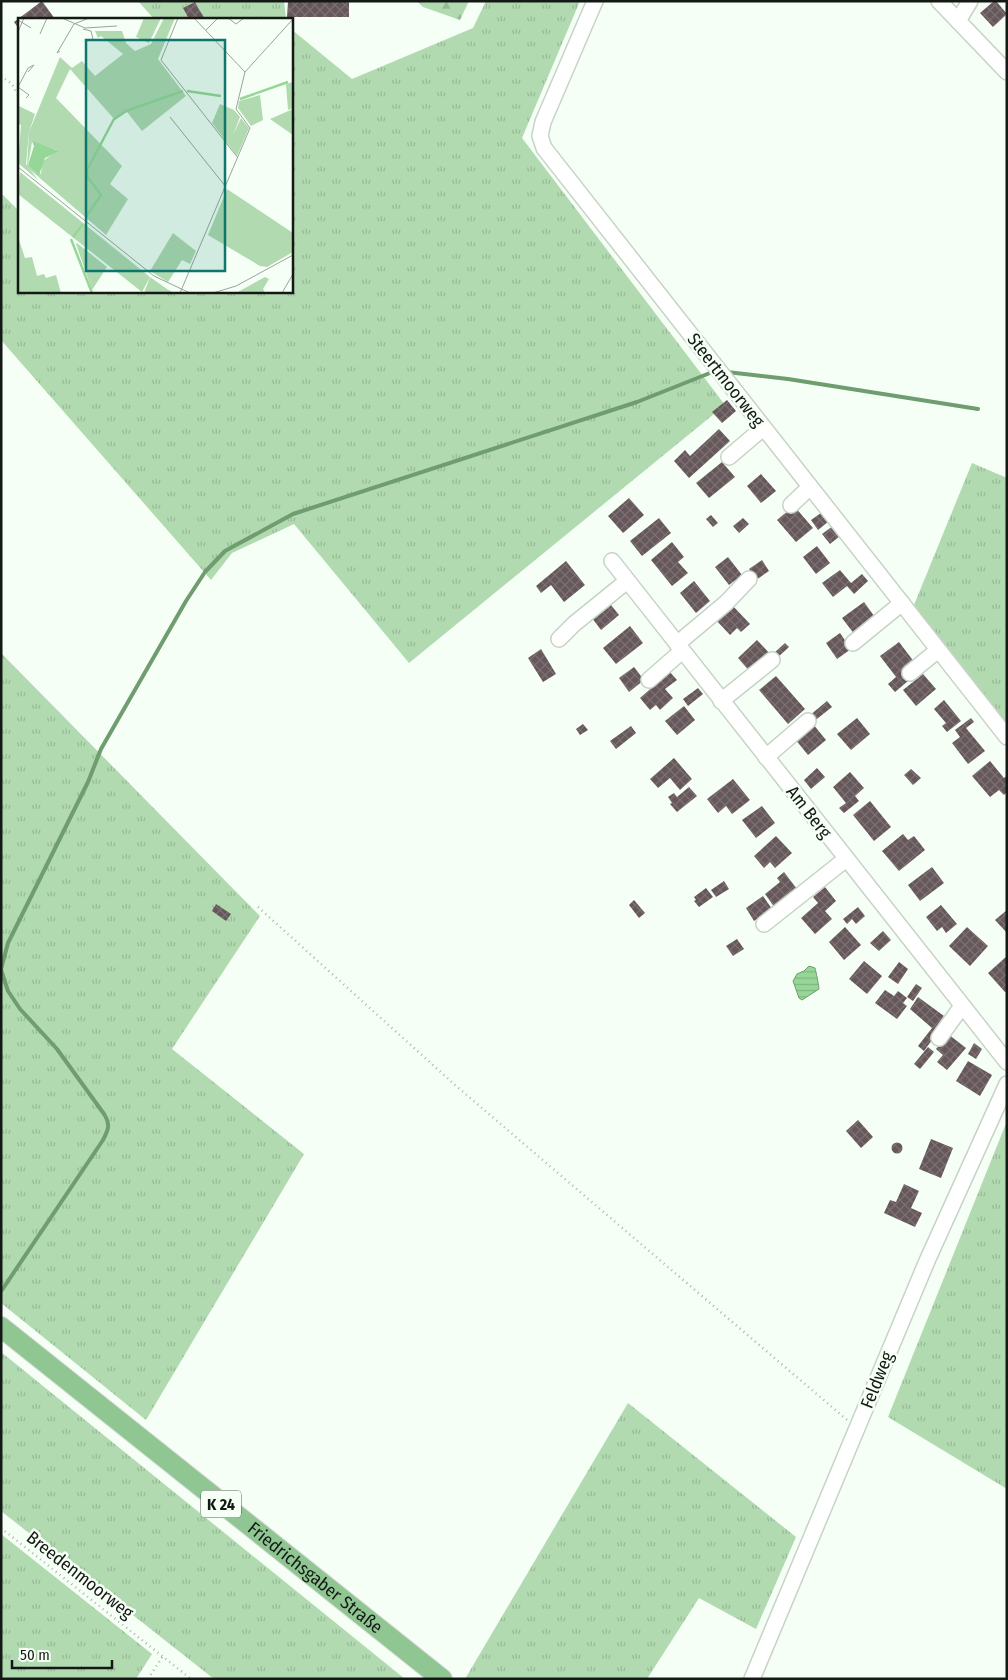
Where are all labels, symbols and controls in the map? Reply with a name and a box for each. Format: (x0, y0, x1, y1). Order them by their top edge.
inset map (18, 18, 292, 292)
street label: Steertmoorweg (683, 329, 770, 432)
street label: Am Berg (782, 781, 837, 843)
street label: Feldweg (856, 1348, 899, 1412)
road number: K 24 (201, 1490, 241, 1518)
street label: Friedrichsgaber Straße (243, 1517, 387, 1638)
street label: Breedenmoorweg (22, 1526, 138, 1624)
scale bar (12, 1638, 112, 1670)
text: 50 m (20, 1646, 50, 1664)

